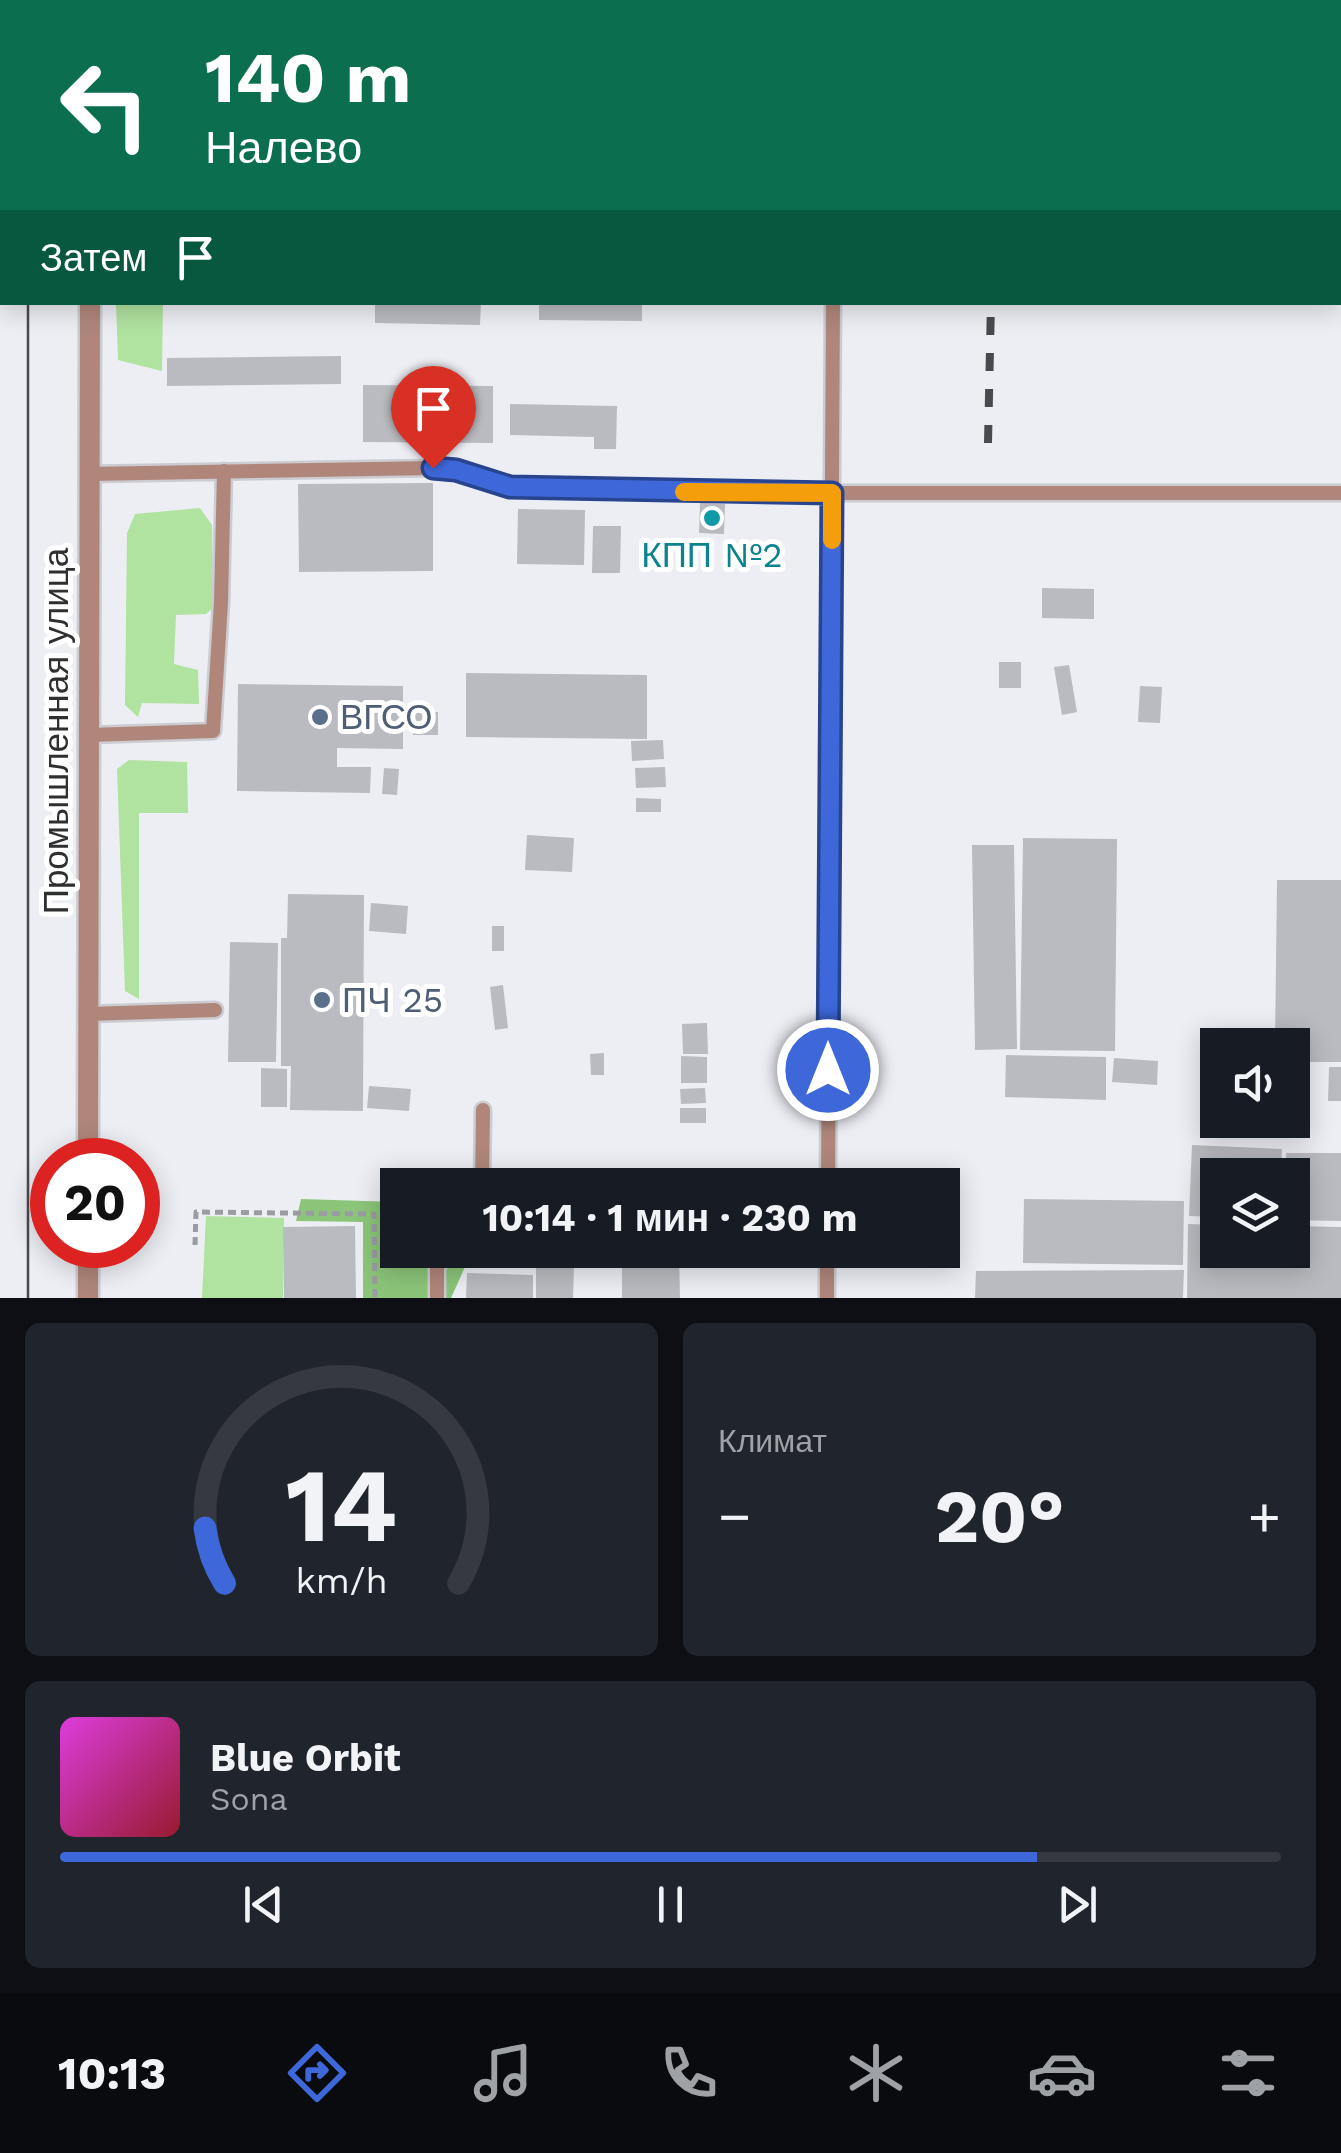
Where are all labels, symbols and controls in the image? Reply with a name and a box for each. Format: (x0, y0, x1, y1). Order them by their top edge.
text: 140 m (205, 37, 411, 119)
icon: left (40, 40, 170, 170)
text: Налево (205, 121, 362, 174)
icon: arrive (168, 230, 223, 285)
text: Затем (40, 236, 148, 280)
pin (391, 366, 476, 469)
icon: arrive (406, 381, 461, 436)
marker: КПП №2 (701, 507, 723, 529)
place label: КПП №2 (641, 534, 783, 576)
street label: Промышленная улица (35, 547, 77, 914)
place label: ВГСО (340, 696, 432, 738)
marker: ВГСО (309, 706, 331, 728)
place label: ПЧ 25 (342, 979, 443, 1021)
marker: ПЧ 25 (311, 989, 333, 1011)
position arrow (776, 1018, 880, 1122)
map controls (1200, 1028, 1310, 1268)
button: sound (1200, 1028, 1310, 1138)
speed limit sign: 20 (30, 1138, 160, 1268)
button: layers (1200, 1158, 1310, 1268)
text: 10:14 · 1 мин · 230 m (482, 1196, 858, 1240)
text: Климат (718, 1422, 827, 1460)
text: 14 (285, 1444, 398, 1566)
text: 20° (934, 1472, 1065, 1560)
text: − (718, 1484, 751, 1548)
text: + (1248, 1484, 1281, 1548)
text: km/h (295, 1560, 388, 1602)
text: Blue Orbit (210, 1736, 401, 1780)
text: Sona (210, 1780, 288, 1818)
icon: previous (236, 1877, 291, 1932)
icon: pause (643, 1877, 698, 1932)
icon: next (1050, 1877, 1105, 1932)
icon: directions (282, 2038, 352, 2108)
icon: music (468, 2038, 538, 2108)
icon: phone (654, 2038, 724, 2108)
icon: climate (841, 2038, 911, 2108)
icon: car (1027, 2038, 1097, 2108)
icon: filters (1213, 2038, 1283, 2108)
text: 10:13 (58, 2047, 166, 2100)

